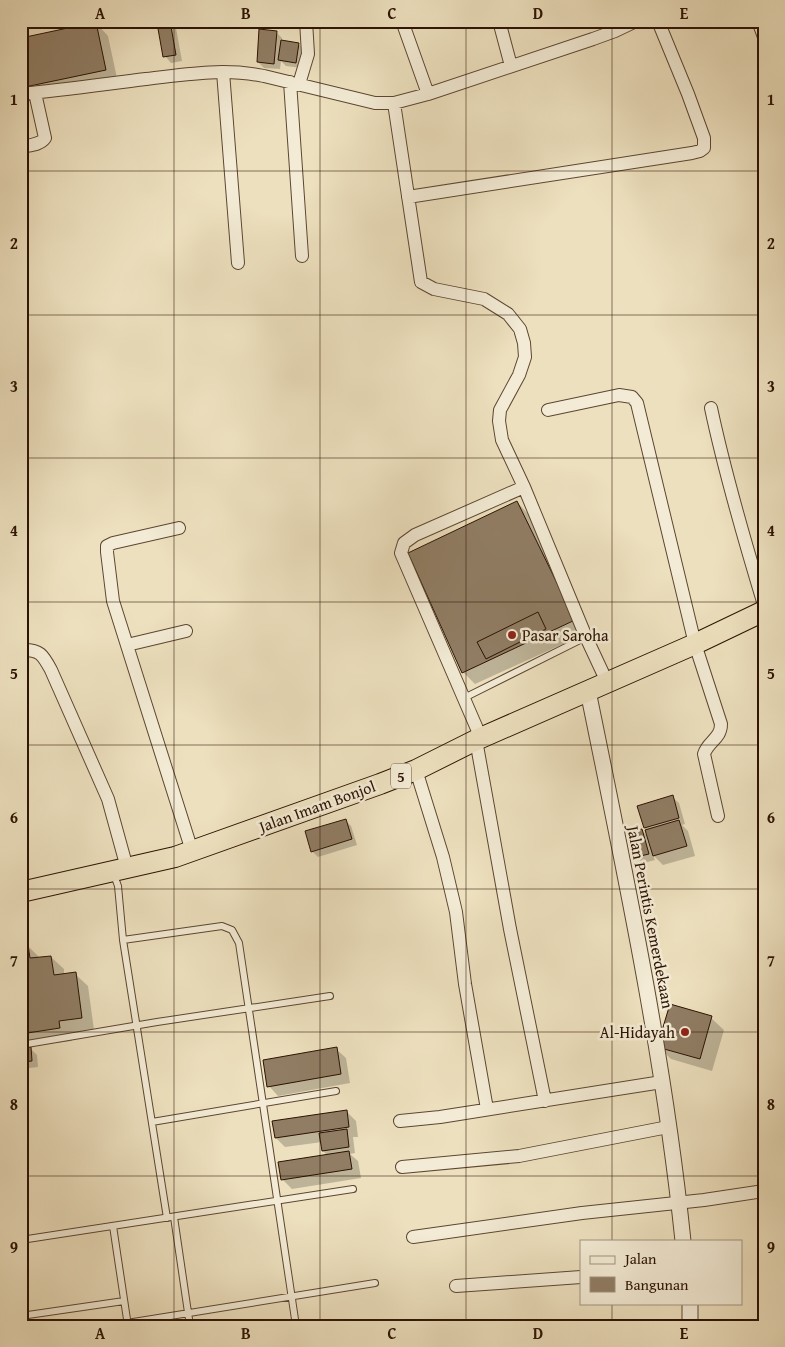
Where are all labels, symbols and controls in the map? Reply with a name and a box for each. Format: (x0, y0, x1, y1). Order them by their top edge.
text: A (95, 1, 106, 25)
text: B (241, 1, 251, 25)
text: C (387, 1, 397, 25)
text: D (533, 1, 543, 25)
text: E (680, 1, 689, 25)
text: 1 (10, 87, 18, 111)
text: 1 (767, 87, 775, 111)
text: 2 (10, 231, 18, 255)
text: 2 (767, 231, 775, 255)
text: 3 (10, 374, 18, 398)
text: 3 (767, 374, 775, 398)
text: 4 (10, 518, 18, 542)
text: 4 (767, 518, 775, 542)
place label: Pasar Saroha (522, 623, 609, 647)
marker: Pasar Saroha (506, 629, 518, 641)
text: 5 (10, 661, 18, 685)
text: 5 (767, 661, 775, 685)
road number: 5 (391, 764, 411, 788)
street label: Jalan Imam Bonjol (253, 774, 379, 839)
text: 6 (10, 805, 18, 829)
text: 6 (767, 805, 775, 829)
street label: Jalan Perintis Kemerdekaan (621, 822, 680, 1010)
text: 7 (10, 948, 18, 972)
text: 7 (767, 948, 775, 972)
place label: Al-Hidayah (600, 1020, 675, 1044)
marker: Al-Hidayah (679, 1026, 691, 1038)
text: 8 (10, 1092, 18, 1116)
text: 8 (767, 1092, 775, 1116)
text: 9 (10, 1235, 18, 1259)
text: 9 (767, 1235, 775, 1259)
legend (580, 1240, 742, 1304)
text: Jalan (623, 1248, 657, 1269)
text: Bangunan (625, 1274, 689, 1295)
text: A (95, 1321, 106, 1345)
text: B (241, 1321, 251, 1345)
text: C (387, 1321, 397, 1345)
text: D (533, 1321, 543, 1345)
text: E (680, 1321, 689, 1345)

